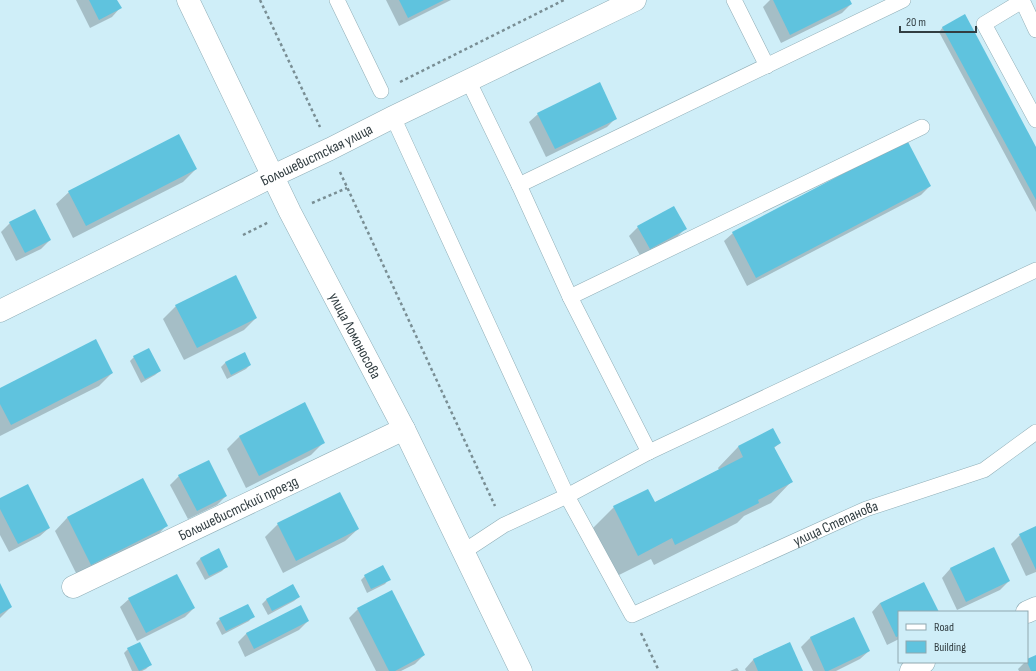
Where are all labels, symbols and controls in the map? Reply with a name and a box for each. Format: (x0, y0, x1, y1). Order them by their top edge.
scale bar (900, 8, 976, 34)
text: 20 m (906, 15, 926, 30)
street label: Большевистская улица (257, 119, 376, 190)
street label: улица Ломоносова (325, 289, 386, 382)
street label: Большевистский проезд (175, 471, 301, 545)
street label: улица Степанова (790, 496, 881, 550)
legend (898, 611, 1028, 663)
text: Road (934, 620, 954, 635)
text: Building (934, 640, 966, 655)

